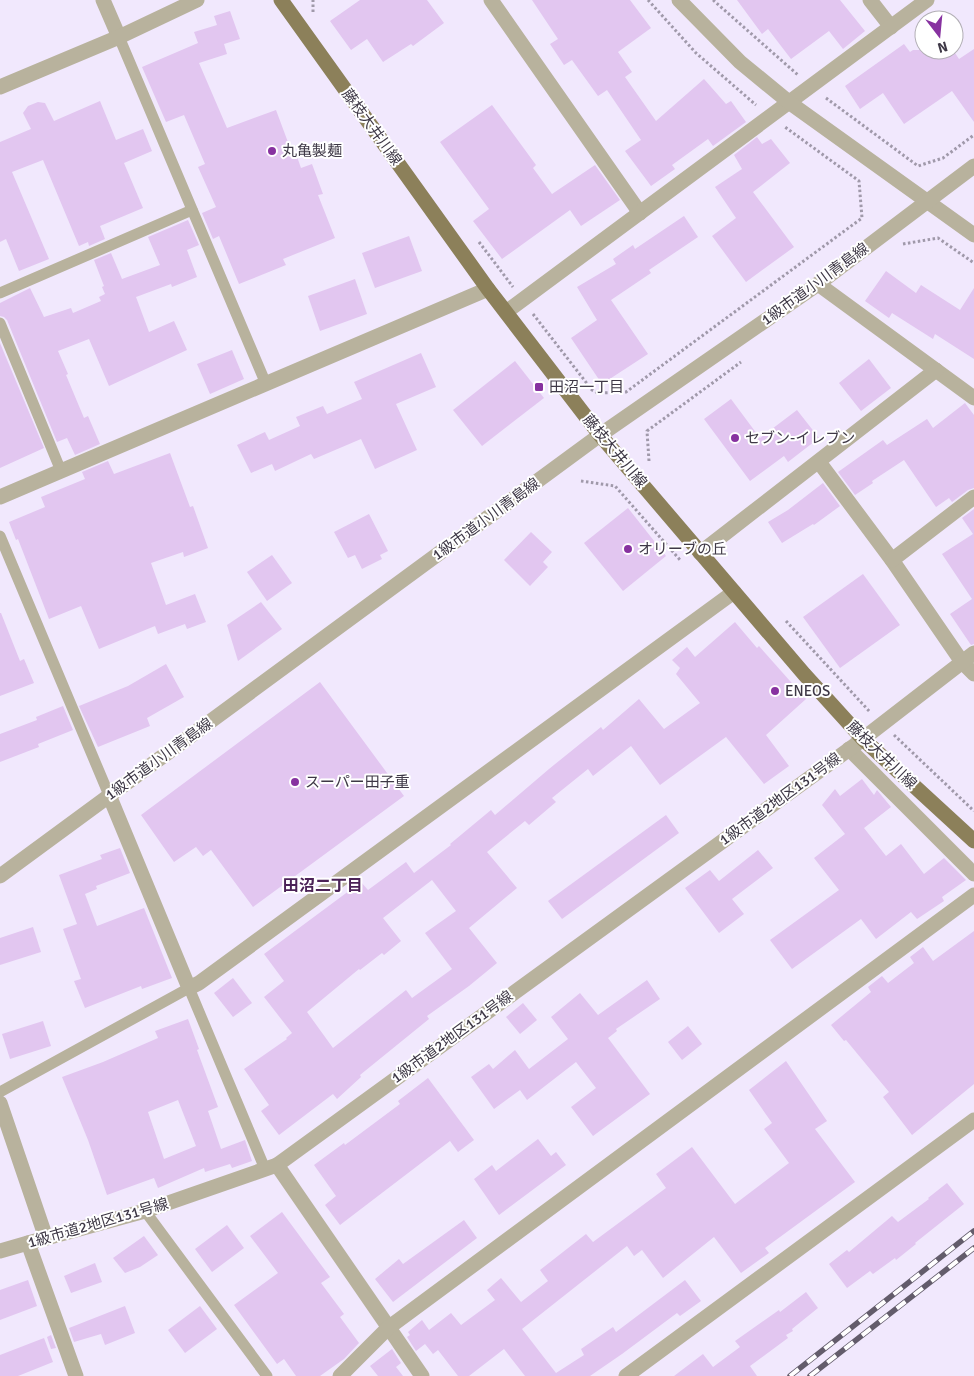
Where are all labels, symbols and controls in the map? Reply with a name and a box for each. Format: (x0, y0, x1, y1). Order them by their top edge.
north arrow (914, 10, 964, 60)
text: N (935, 38, 949, 57)
street label: 藤枝大井川線 (338, 85, 406, 169)
place label: 丸亀製麺 (282, 142, 342, 160)
marker: 丸亀製麺 (266, 145, 278, 157)
street label: 1級市道小川青島線 (758, 239, 872, 329)
place label: 田沼一丁目 (549, 378, 624, 396)
marker: 田沼一丁目 (533, 381, 545, 393)
street label: 藤枝大井川線 (579, 411, 651, 491)
place label: セブン-イレブン (745, 429, 855, 447)
marker: セブン-イレブン (729, 432, 741, 444)
street label: 1級市道小川青島線 (429, 474, 543, 564)
place label: オリーブの丘 (638, 540, 727, 558)
marker: オリーブの丘 (622, 543, 634, 555)
place label: ENEOS (785, 682, 830, 700)
marker: ENEOS (769, 685, 781, 697)
street label: 1級市道小川青島線 (102, 714, 216, 804)
street label: 藤枝大井川線 (843, 717, 921, 793)
street label: 1級市道2地区131号線 (716, 749, 844, 849)
place label: スーパー田子重 (305, 773, 410, 791)
marker: スーパー田子重 (289, 776, 301, 788)
district label: 田沼二丁目 (283, 876, 363, 896)
street label: 1級市道2地区131号線 (388, 987, 516, 1087)
street label: 1級市道2地区131号線 (26, 1194, 170, 1252)

